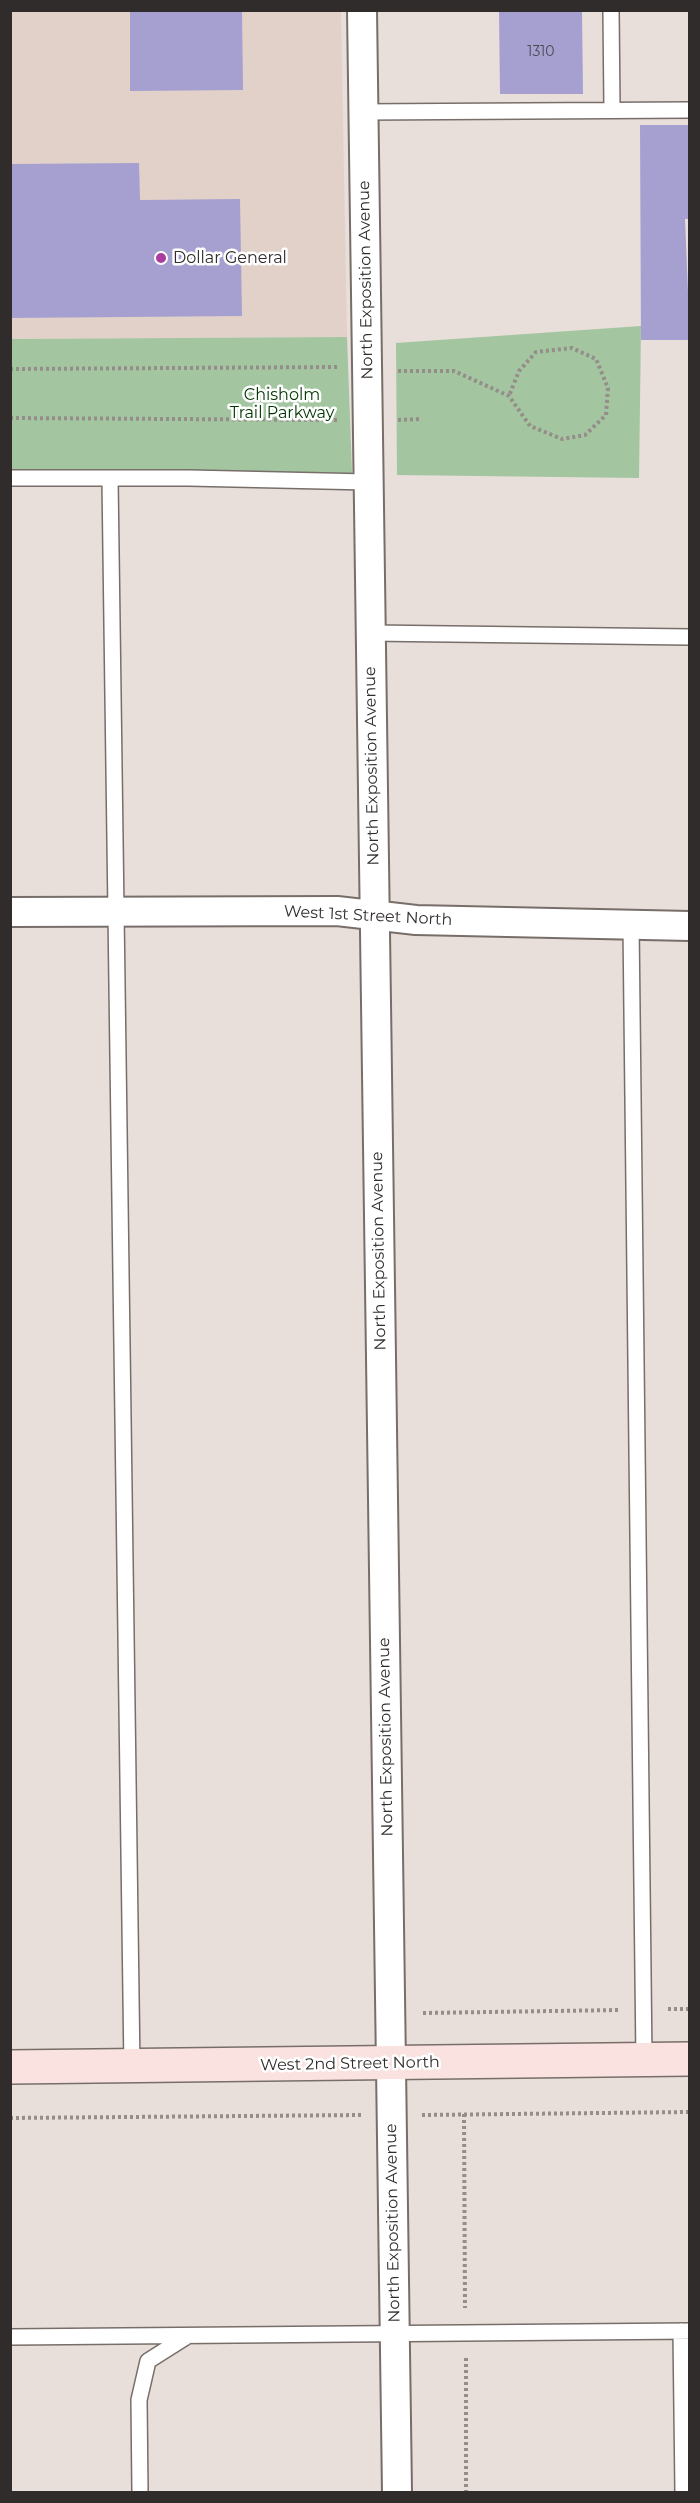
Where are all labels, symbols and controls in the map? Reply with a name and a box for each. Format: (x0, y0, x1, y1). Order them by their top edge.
house number: 1310 (527, 44, 555, 60)
street label: North Exposition Avenue (355, 180, 377, 380)
place label: Dollar General (173, 248, 287, 268)
marker: Dollar General (154, 251, 168, 265)
park label: Chisholm Trail Parkway (230, 385, 334, 423)
street label: North Exposition Avenue (361, 666, 383, 866)
street label: West 1st Street North (283, 902, 453, 930)
street label: North Exposition Avenue (368, 1151, 390, 1351)
street label: North Exposition Avenue (375, 1637, 397, 1837)
street label: West 2nd Street North (260, 2053, 440, 2075)
street label: North Exposition Avenue (382, 2123, 404, 2323)

